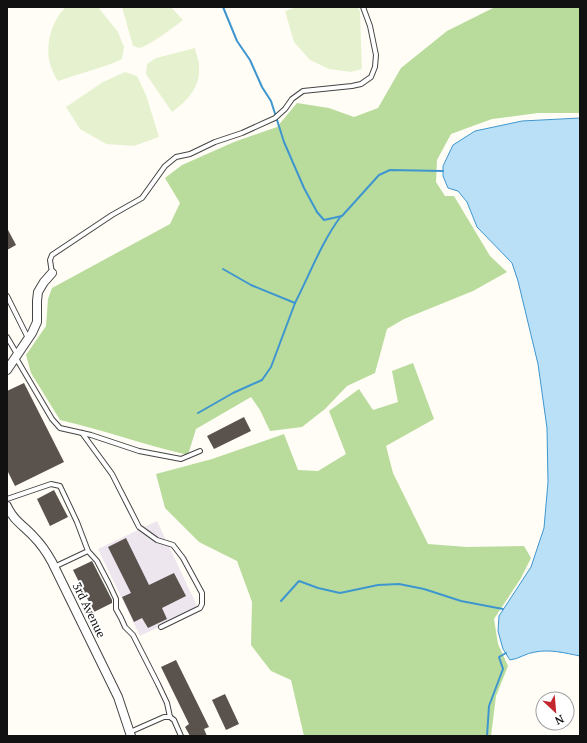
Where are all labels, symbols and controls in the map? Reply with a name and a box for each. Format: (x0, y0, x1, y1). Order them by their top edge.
street label: 3rd Avenue (70, 580, 109, 640)
north arrow (535, 691, 575, 731)
text: N (552, 712, 566, 728)

